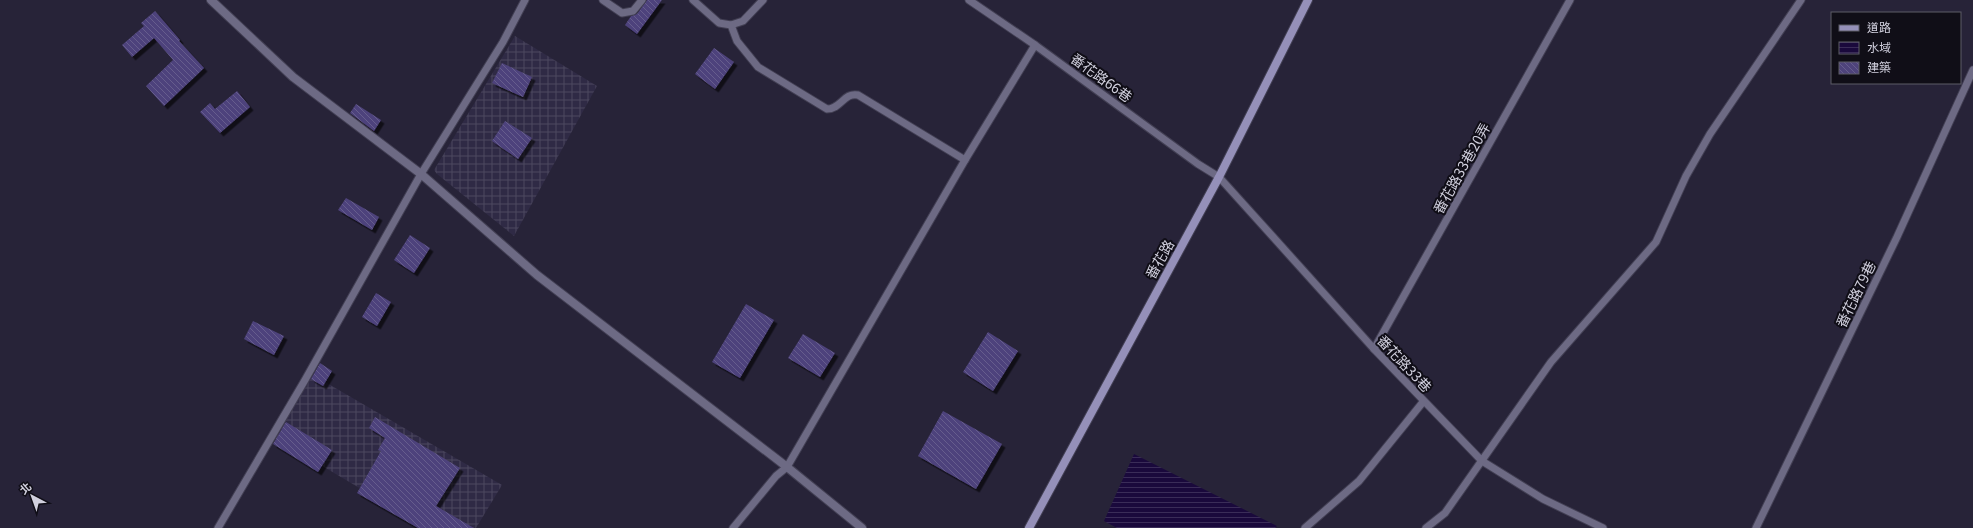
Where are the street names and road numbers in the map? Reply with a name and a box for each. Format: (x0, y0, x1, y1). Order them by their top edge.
street label: 番花路66巷 (1067, 48, 1137, 106)
street label: 番花路33巷20弄 (1428, 119, 1494, 217)
street label: 番花路 (1140, 236, 1178, 282)
street label: 番花路79巷 (1830, 257, 1880, 331)
street label: 番花路33巷 (1373, 330, 1437, 396)

